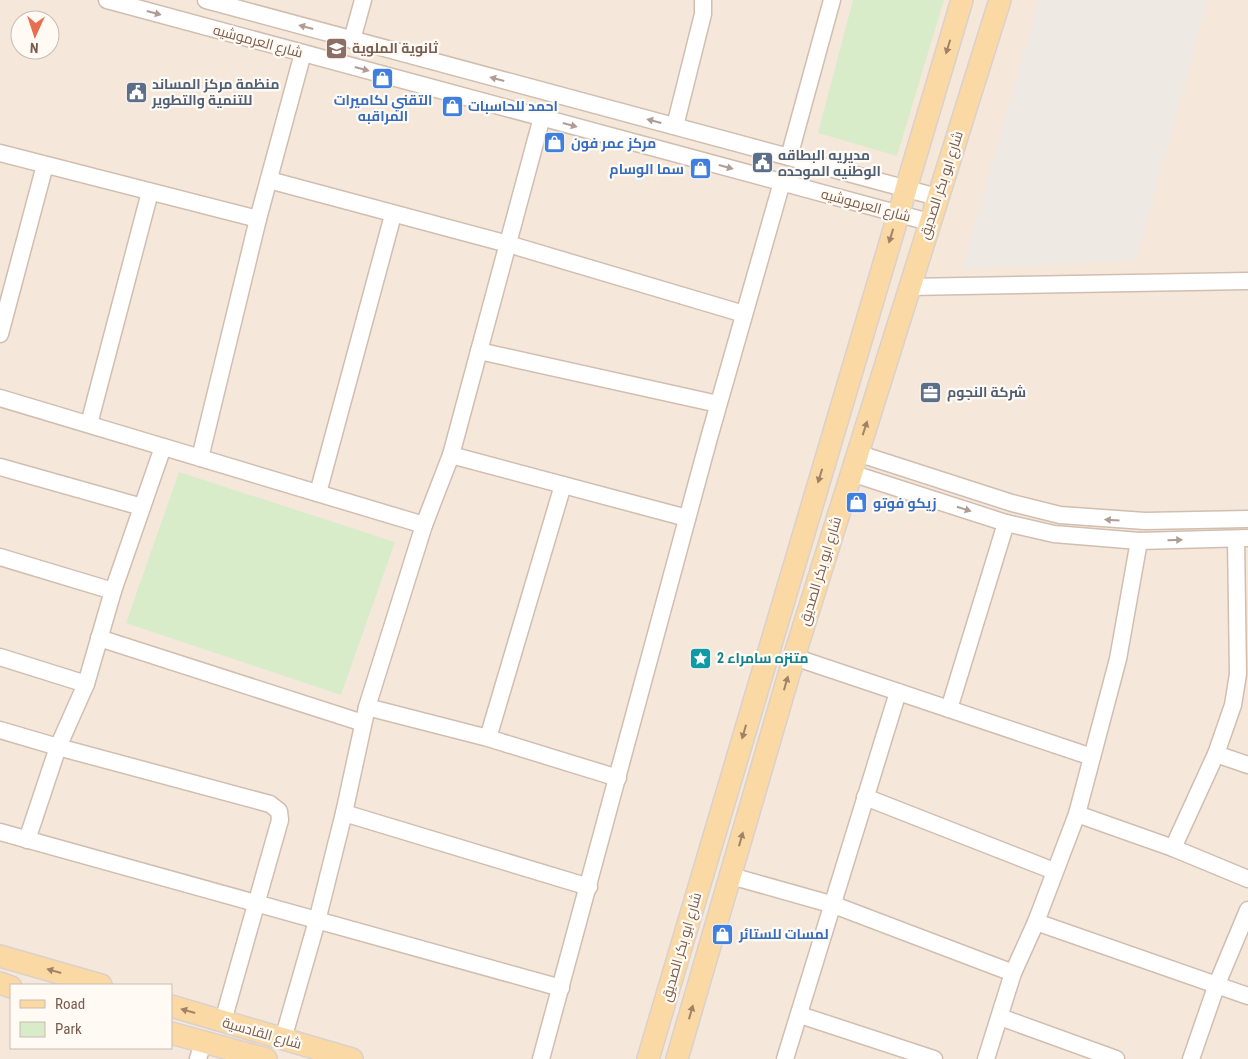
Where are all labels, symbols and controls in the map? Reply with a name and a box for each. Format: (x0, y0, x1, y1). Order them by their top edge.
one-way arrow (147, 9, 162, 17)
north arrow (10, 10, 60, 60)
street label: شارع العرموشيه (211, 21, 304, 62)
one-way arrow (299, 23, 314, 31)
school or university icon: ثانوية الملوية (324, 36, 348, 60)
one-way arrow (943, 39, 951, 54)
text: N (30, 40, 39, 56)
place label: ثانوية الملوية (352, 40, 439, 57)
one-way arrow (355, 65, 370, 73)
shop icon: التقني لكاميرات المراقبه (371, 66, 395, 90)
one-way arrow (489, 74, 504, 82)
place label: منظمة مركز المساند للتنمية والتطوير (151, 76, 279, 109)
public building icon: منظمة مركز المساند للتنمية والتطوير (124, 80, 148, 104)
place label: التقني لكاميرات المراقبه (334, 92, 432, 125)
shop icon: احمد للحاسبات (440, 94, 464, 118)
place label: احمد للحاسبات (468, 98, 558, 114)
one-way arrow (646, 117, 661, 125)
one-way arrow (562, 121, 577, 129)
street label: شارع ابو بكر الصديق (916, 129, 967, 241)
shop icon: مركز عمر فون (543, 131, 567, 155)
place label: مركز عمر فون (571, 135, 656, 152)
place label: مديريه البطاقه الوطنيه الموحده (778, 147, 881, 180)
public building icon: مديريه البطاقه الوطنيه الموحده (750, 151, 774, 175)
shop icon: سما الوسام (688, 157, 712, 181)
place label: سما الوسام (609, 161, 684, 179)
one-way arrow (719, 164, 734, 172)
street label: شارع العرموشيه (819, 185, 912, 226)
one-way arrow (887, 229, 895, 244)
office icon: شركة النجوم (919, 380, 943, 404)
place label: شركة النجوم (947, 384, 1026, 402)
one-way arrow (862, 420, 869, 435)
one-way arrow (815, 468, 823, 483)
shop icon: زيكو فوتو (845, 491, 869, 515)
place label: زيكو فوتو (873, 495, 936, 512)
one-way arrow (956, 506, 971, 513)
street label: شارع ابو بكر الصديق (796, 515, 845, 628)
one-way arrow (1104, 515, 1120, 523)
one-way arrow (1167, 536, 1183, 544)
place icon: متنزه سامراء 2 (689, 646, 713, 670)
place label: متنزه سامراء 2 (717, 650, 809, 667)
one-way arrow (783, 676, 791, 691)
one-way arrow (739, 725, 747, 740)
one-way arrow (738, 832, 746, 847)
street label: شارع ابو بكر الصديق (658, 891, 705, 1004)
shop icon: لمسات للستائر (711, 922, 735, 946)
place label: لمسات للستائر (738, 926, 829, 943)
one-way arrow (46, 967, 61, 975)
legend (10, 984, 172, 1049)
text: Road (55, 995, 85, 1013)
one-way arrow (687, 1005, 695, 1020)
one-way arrow (180, 1006, 195, 1014)
street label: شارع القادسية (220, 1014, 303, 1053)
text: Park (55, 1020, 82, 1038)

